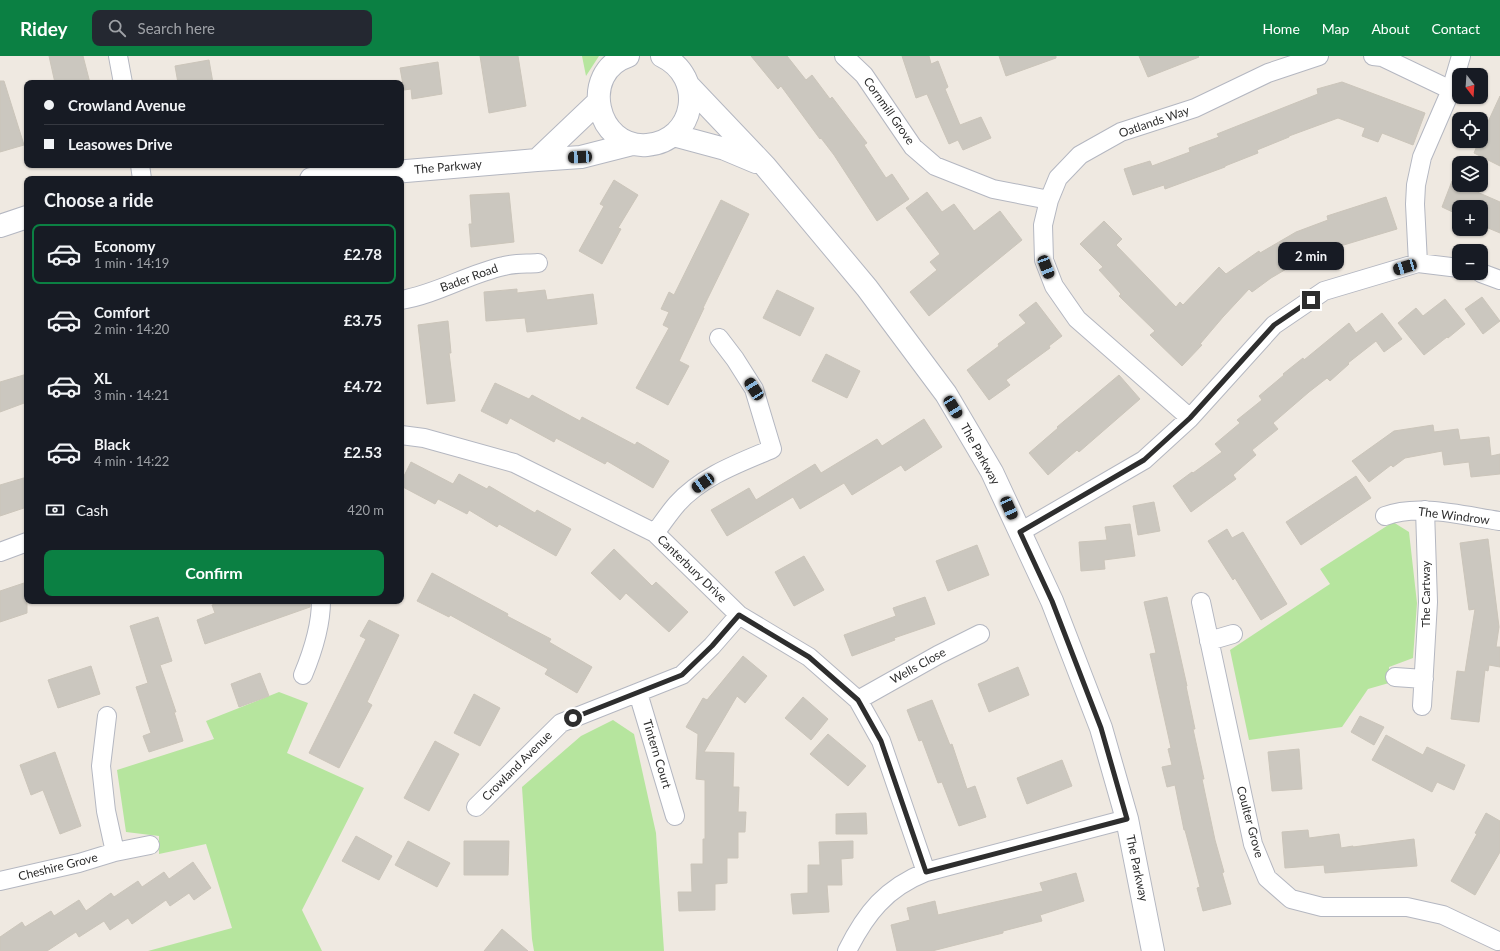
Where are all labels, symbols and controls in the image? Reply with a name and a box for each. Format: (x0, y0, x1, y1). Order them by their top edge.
search box (92, 10, 372, 46)
text: Ridey (20, 17, 68, 40)
icon: search (106, 17, 128, 39)
text: Search here (138, 19, 215, 37)
text: Home (1262, 20, 1300, 37)
text: Map (1322, 20, 1349, 37)
text: About (1371, 20, 1409, 37)
text: Contact (1431, 20, 1480, 37)
north arrow (1452, 68, 1488, 104)
map controls (1452, 68, 1488, 280)
street label: Cornmill Grove (861, 74, 918, 147)
text: Crowland Avenue (68, 96, 186, 114)
street label: Oatlands Way (1117, 102, 1192, 141)
button: locate (1452, 112, 1488, 148)
text: Leasowes Drive (68, 135, 173, 153)
car (568, 150, 592, 164)
street label: The Parkway (413, 156, 483, 177)
button: layers (1452, 156, 1488, 192)
text: Choose a ride (44, 189, 153, 211)
button: + (1452, 200, 1488, 236)
icon: car (46, 236, 82, 272)
text: Economy (94, 237, 155, 255)
callout: 2 min (1278, 242, 1344, 270)
button: − (1452, 244, 1488, 280)
text: £2.78 (344, 245, 382, 263)
text: 2 min (1295, 248, 1327, 264)
car (1036, 254, 1056, 280)
text: 1 min · 14:19 (94, 255, 169, 271)
car (1392, 258, 1418, 276)
street label: Bader Road (438, 260, 500, 295)
route end (1302, 291, 1320, 309)
icon: car (46, 302, 82, 338)
text: Comfort (94, 303, 150, 321)
text: £3.75 (344, 311, 382, 329)
text: 2 min · 14:20 (94, 321, 169, 337)
icon: car (46, 368, 82, 404)
text: XL (94, 369, 112, 387)
car (742, 376, 766, 402)
text: £4.72 (344, 377, 382, 395)
text: 3 min · 14:21 (94, 387, 169, 403)
car (942, 394, 964, 420)
street label: The Parkway (957, 420, 1004, 488)
icon: car (46, 434, 82, 470)
text: Black (94, 435, 130, 453)
text: £2.53 (344, 443, 382, 461)
text: 4 min · 14:22 (94, 453, 169, 469)
car (690, 471, 716, 495)
car (999, 495, 1019, 521)
icon: cash (44, 499, 66, 521)
text: Cash (76, 501, 108, 519)
text: 420 m (347, 502, 384, 518)
street label: The Windrow (1417, 504, 1491, 527)
street label: Canterbury Drive (654, 532, 730, 606)
button: Confirm (44, 550, 384, 596)
street label: The Cartway (1418, 560, 1433, 628)
street label: Wells Close (887, 644, 948, 687)
route start (564, 709, 582, 727)
street label: Tintern Court (640, 718, 675, 791)
street label: Crowland Avenue (479, 728, 555, 804)
street label: Coulter Grove (1234, 784, 1267, 859)
street label: The Parkway (1123, 833, 1152, 903)
street label: Cheshire Grove (17, 849, 99, 884)

